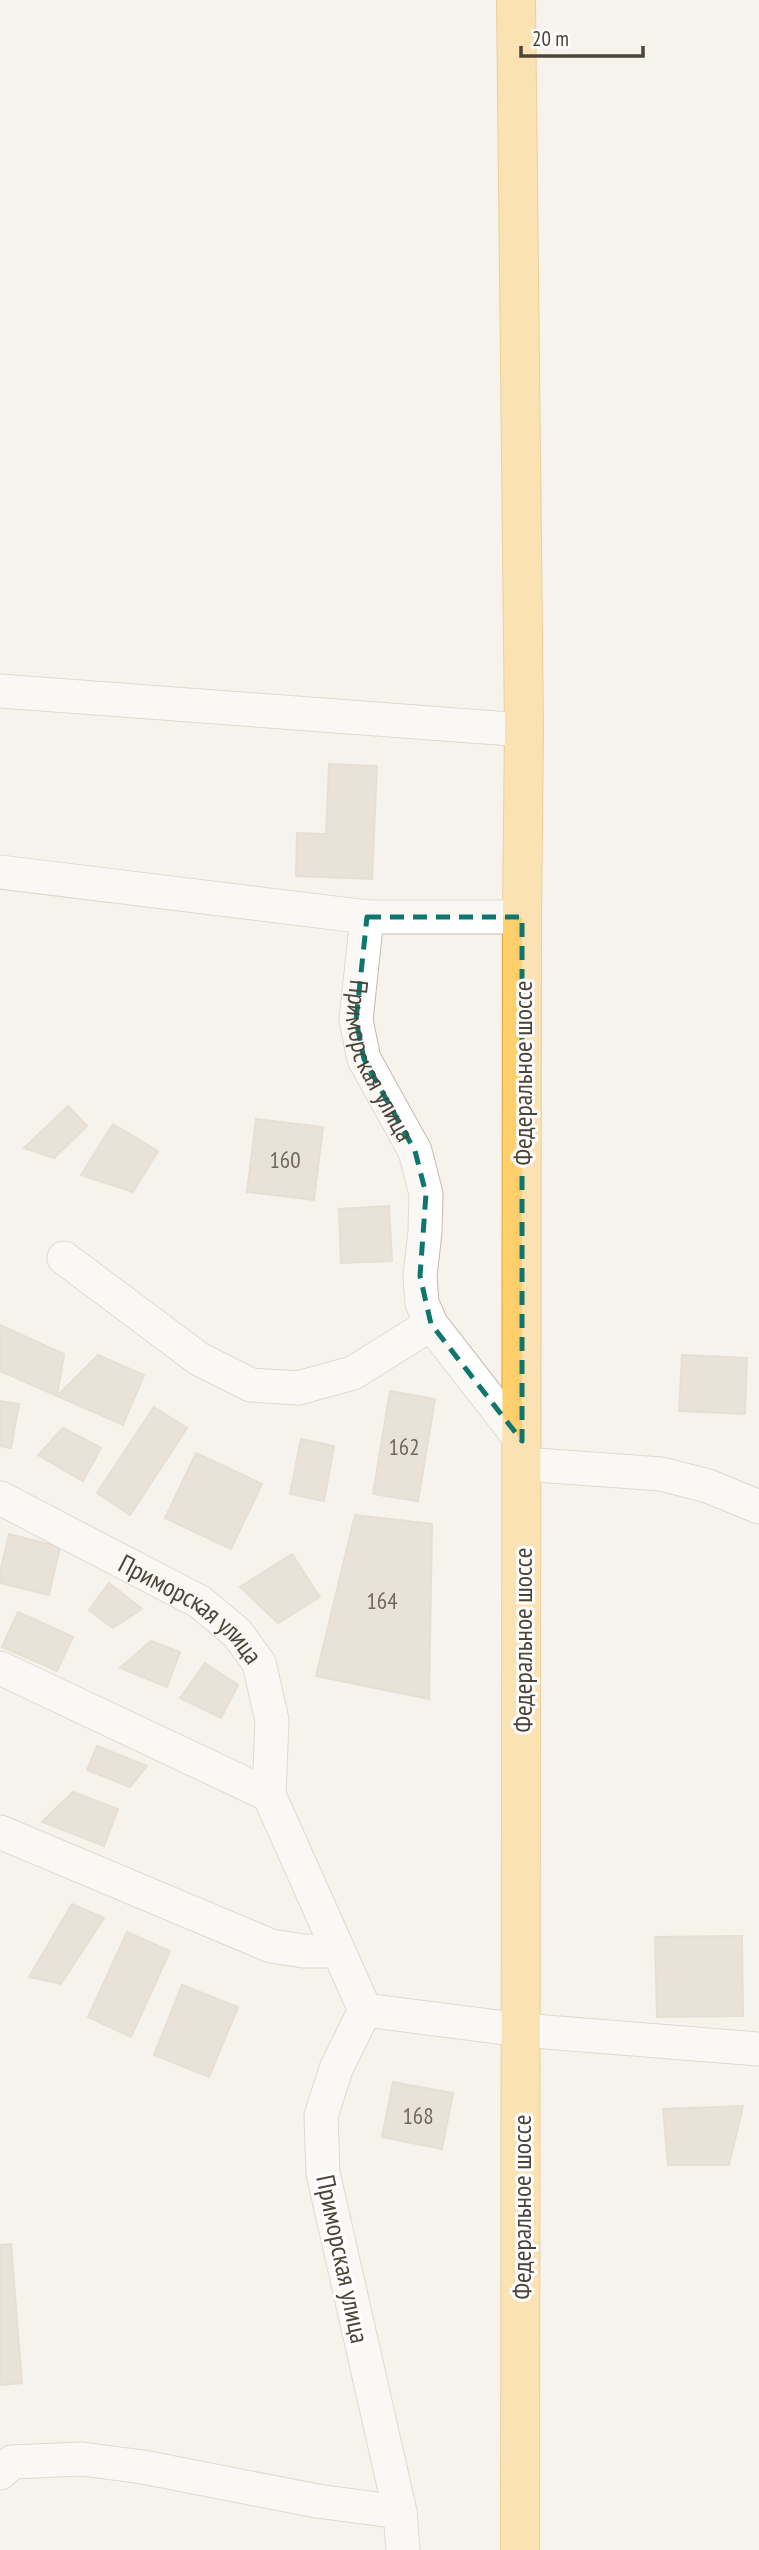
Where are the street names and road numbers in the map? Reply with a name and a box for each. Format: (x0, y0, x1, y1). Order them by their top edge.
street label: Приморская улица (339, 978, 423, 1147)
street label: Федеральное шоссе (506, 981, 539, 1165)
street label: Приморская улица (113, 1546, 270, 1670)
street label: Федеральное шоссе (506, 1548, 539, 1732)
street label: Федеральное шоссе (505, 2115, 538, 2299)
street label: Приморская улица (309, 2172, 377, 2346)

